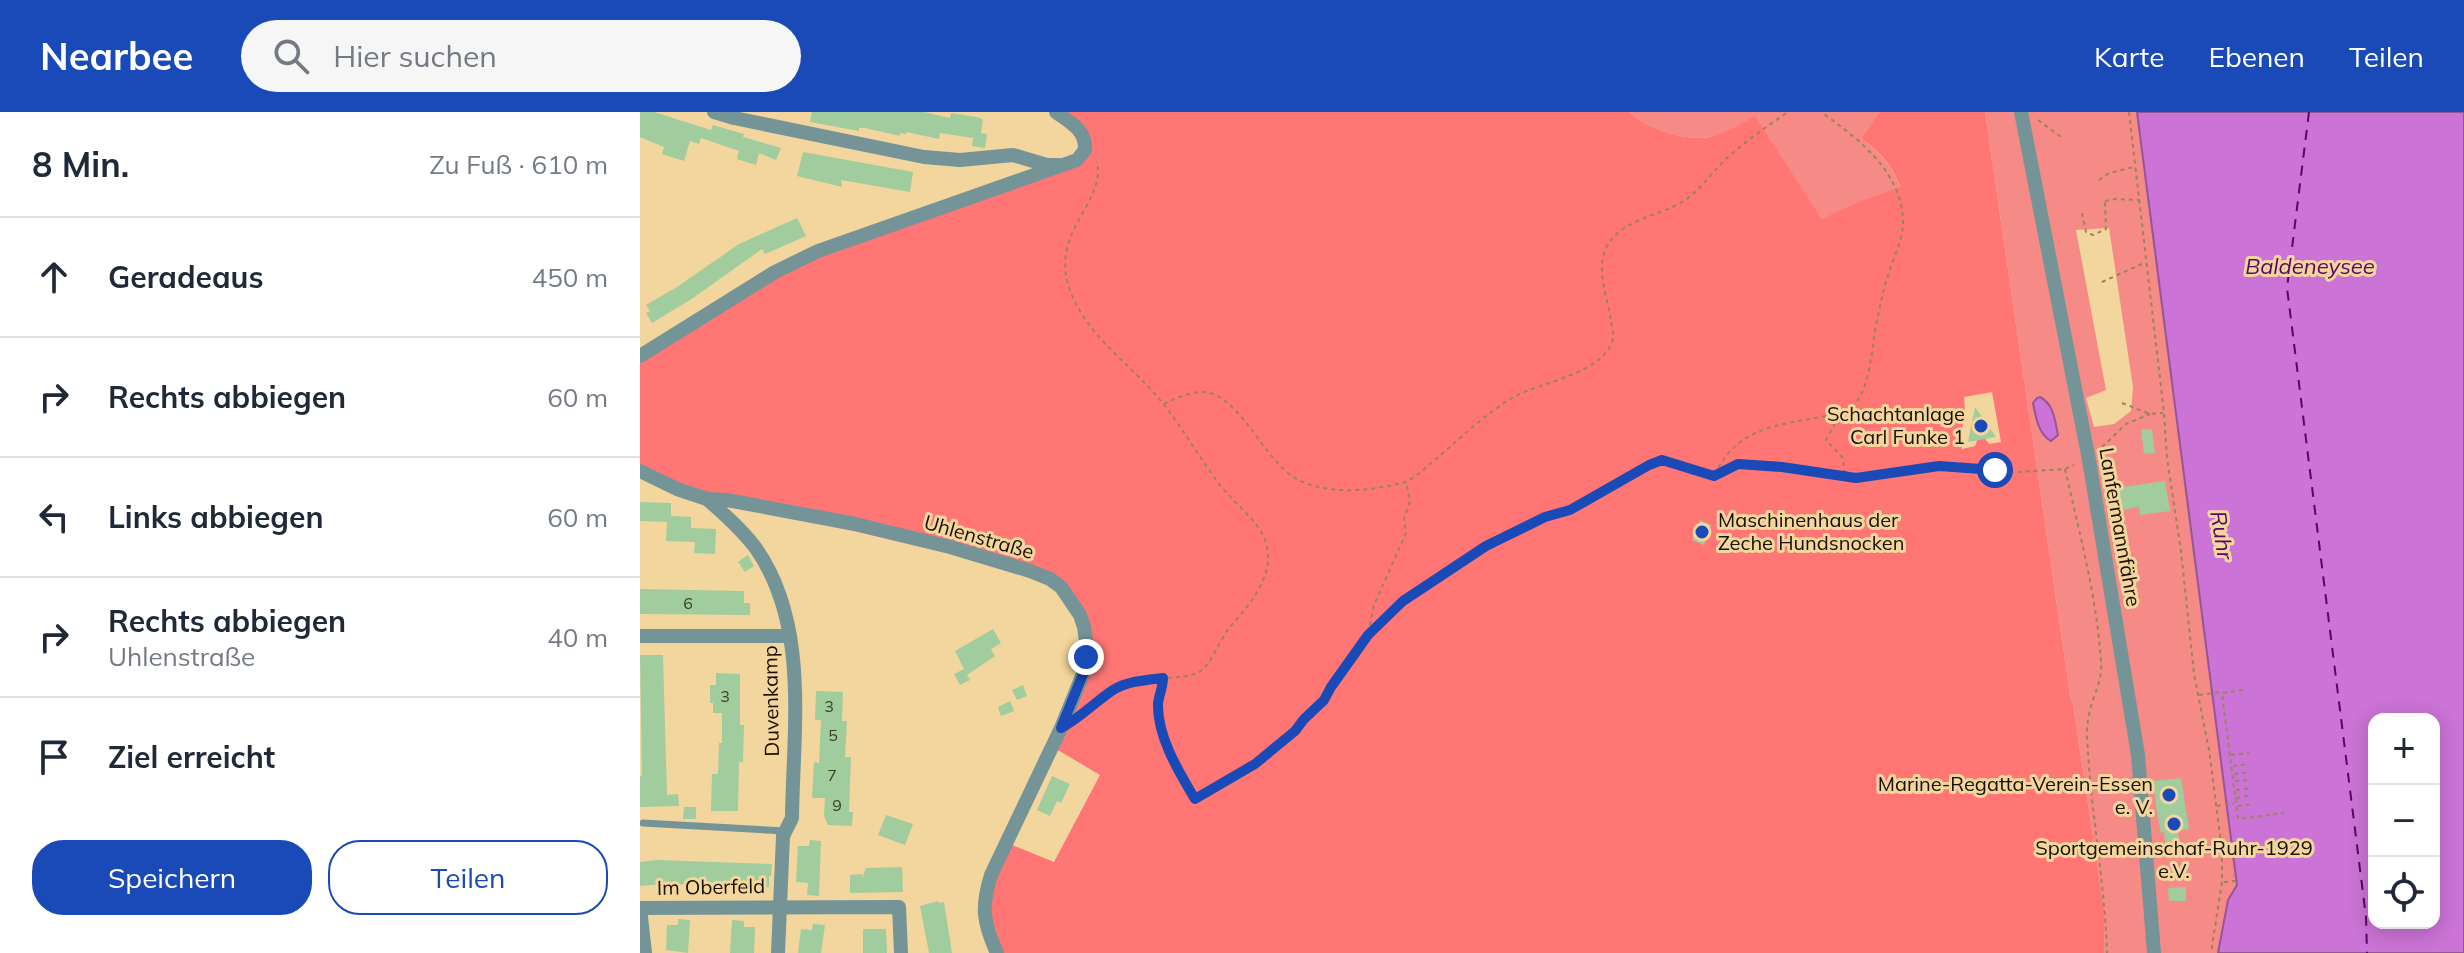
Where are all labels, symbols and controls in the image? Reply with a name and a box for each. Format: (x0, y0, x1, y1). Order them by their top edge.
search box (241, 20, 801, 92)
text: Nearbee (40, 32, 193, 80)
icon: search (269, 34, 313, 78)
text: Hier suchen (333, 37, 497, 75)
text: Karte (2094, 39, 2164, 74)
text: Ebenen (2208, 39, 2305, 74)
text: Teilen (2349, 39, 2424, 74)
text: 8 Min. (32, 143, 129, 186)
text: Zu Fuß · 610 m (429, 148, 608, 181)
water label: Baldeneysee (2245, 252, 2375, 280)
icon: ahead (32, 255, 76, 299)
text: Geradeaus (108, 258, 263, 296)
text: 450 m (532, 261, 608, 294)
icon: right (32, 375, 76, 419)
text: Rechts abbiegen (108, 378, 346, 416)
text: 60 m (547, 381, 608, 414)
place label: Schachtanlage Carl Funke 1 (1827, 401, 1965, 449)
marker: Schachtanlage Carl Funke 1 (1972, 417, 1990, 435)
street label: Lanfermannfähre (2094, 446, 2147, 608)
route start (1977, 452, 2013, 488)
icon: left (32, 495, 76, 539)
text: Links abbiegen (108, 498, 324, 536)
text: 60 m (547, 501, 608, 534)
place label: Maschinenhaus der Zeche Hundsnocken (1718, 507, 1904, 555)
street label: Uhlenstraße (921, 509, 1037, 564)
water label: Ruhr (2204, 509, 2240, 562)
marker: Maschinenhaus der Zeche Hundsnocken (1693, 523, 1711, 541)
house number: 6 (683, 593, 693, 613)
text: Rechts abbiegen (108, 602, 346, 640)
icon: right (32, 615, 76, 659)
text: 40 m (547, 621, 608, 654)
route end (1068, 639, 1104, 675)
text: Uhlenstraße (108, 640, 255, 673)
street label: Duvenkamp (757, 645, 784, 757)
house number: 3 (720, 686, 730, 706)
house number: 3 (824, 696, 834, 716)
map controls (2368, 713, 2440, 929)
button: + (2368, 713, 2440, 785)
house number: 5 (828, 725, 838, 745)
icon: arrive (32, 735, 76, 779)
text: Ziel erreicht (108, 738, 275, 776)
house number: 7 (827, 765, 837, 785)
place label: Marine-Regatta-Verein-Essen e. V. (1878, 771, 2153, 819)
button: − (2368, 785, 2440, 857)
marker: Marine-Regatta-Verein-Essen e. V. (2160, 786, 2178, 804)
house number: 9 (832, 795, 842, 815)
marker: Sportgemeinschaf-Ruhr-1929 e.V. (2165, 815, 2183, 833)
place label: Sportgemeinschaf-Ruhr-1929 e.V. (2035, 835, 2313, 883)
button: Speichern (32, 840, 312, 915)
button: Teilen (328, 840, 608, 915)
button: locate (2368, 857, 2440, 929)
street label: Im Oberfeld (657, 873, 765, 900)

